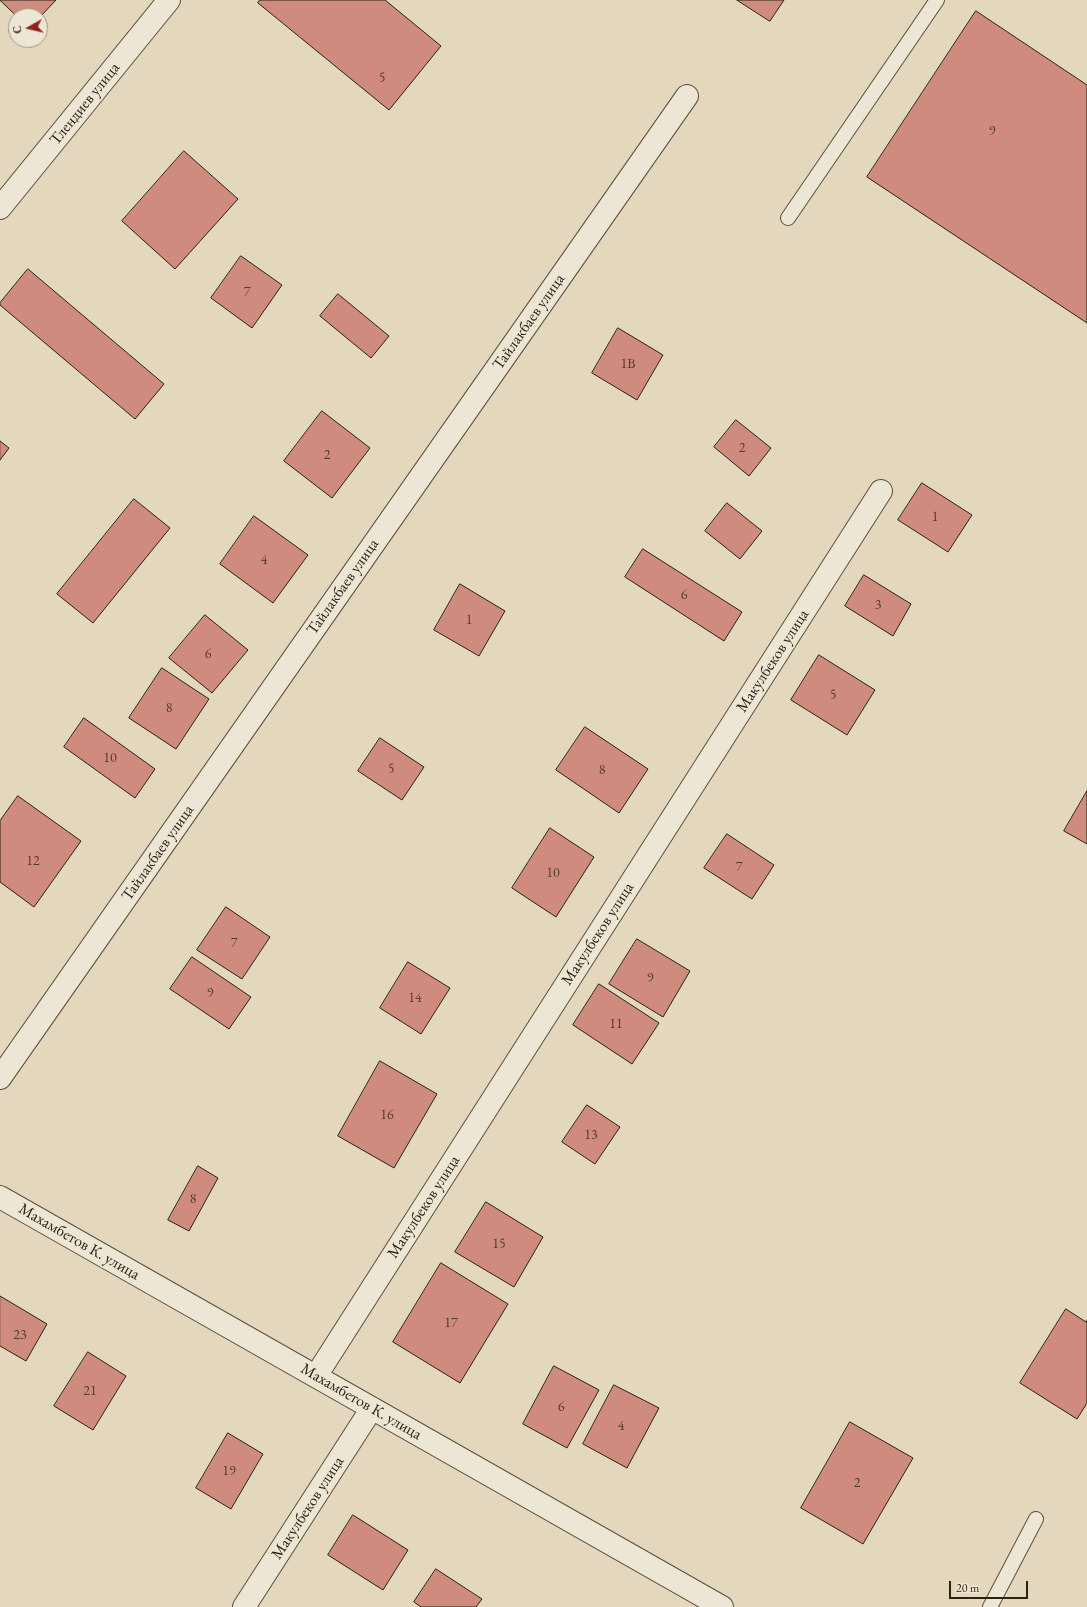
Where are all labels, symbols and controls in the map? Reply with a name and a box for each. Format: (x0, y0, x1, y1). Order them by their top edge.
north arrow (8, 8, 48, 48)
text: С (10, 25, 25, 34)
street label: Тлендиев улица (46, 59, 124, 149)
house number: 5 (379, 70, 385, 86)
house number: 9 (989, 123, 995, 139)
street label: Тайлакбаев улица (489, 270, 569, 374)
house number: 7 (244, 284, 250, 300)
house number: 1В (621, 356, 635, 372)
house number: 2 (739, 440, 745, 456)
house number: 2 (324, 447, 330, 463)
house number: 1 (932, 509, 938, 525)
street label: Тайлакбаев улица (303, 535, 383, 639)
house number: 4 (261, 552, 267, 568)
house number: 6 (681, 587, 687, 603)
house number: 3 (875, 597, 881, 613)
street label: Макулбеков улица (733, 606, 813, 716)
house number: 1 (466, 612, 472, 628)
house number: 6 (205, 646, 211, 662)
house number: 5 (830, 687, 836, 703)
house number: 8 (166, 700, 172, 716)
house number: 10 (103, 750, 117, 766)
house number: 5 (388, 761, 394, 777)
house number: 8 (599, 762, 605, 778)
street label: Тайлакбаев улица (118, 801, 198, 905)
house number: 12 (26, 853, 40, 869)
house number: 7 (736, 859, 742, 875)
house number: 10 (546, 865, 560, 881)
street label: Макулбеков улица (558, 879, 638, 989)
house number: 7 (231, 935, 237, 951)
house number: 9 (647, 970, 653, 986)
house number: 9 (207, 985, 213, 1001)
house number: 14 (408, 990, 422, 1006)
house number: 11 (609, 1016, 623, 1032)
house number: 16 (380, 1107, 394, 1123)
house number: 13 (584, 1127, 598, 1143)
street label: Макулбеков улица (384, 1152, 464, 1262)
house number: 8 (190, 1191, 196, 1207)
street label: Махамбетов К. улица (15, 1200, 143, 1284)
house number: 15 (492, 1236, 506, 1252)
house number: 17 (444, 1315, 458, 1331)
house number: 23 (13, 1327, 27, 1343)
street label: Махамбетов К. улица (297, 1360, 425, 1444)
house number: 21 (83, 1383, 97, 1399)
house number: 6 (558, 1399, 564, 1415)
house number: 4 (618, 1418, 624, 1434)
street label: Макулбеков улица (268, 1453, 348, 1563)
house number: 19 (222, 1463, 236, 1479)
house number: 2 (854, 1475, 860, 1491)
scale bar (951, 1573, 1030, 1599)
text: 20 m (956, 1580, 979, 1596)

